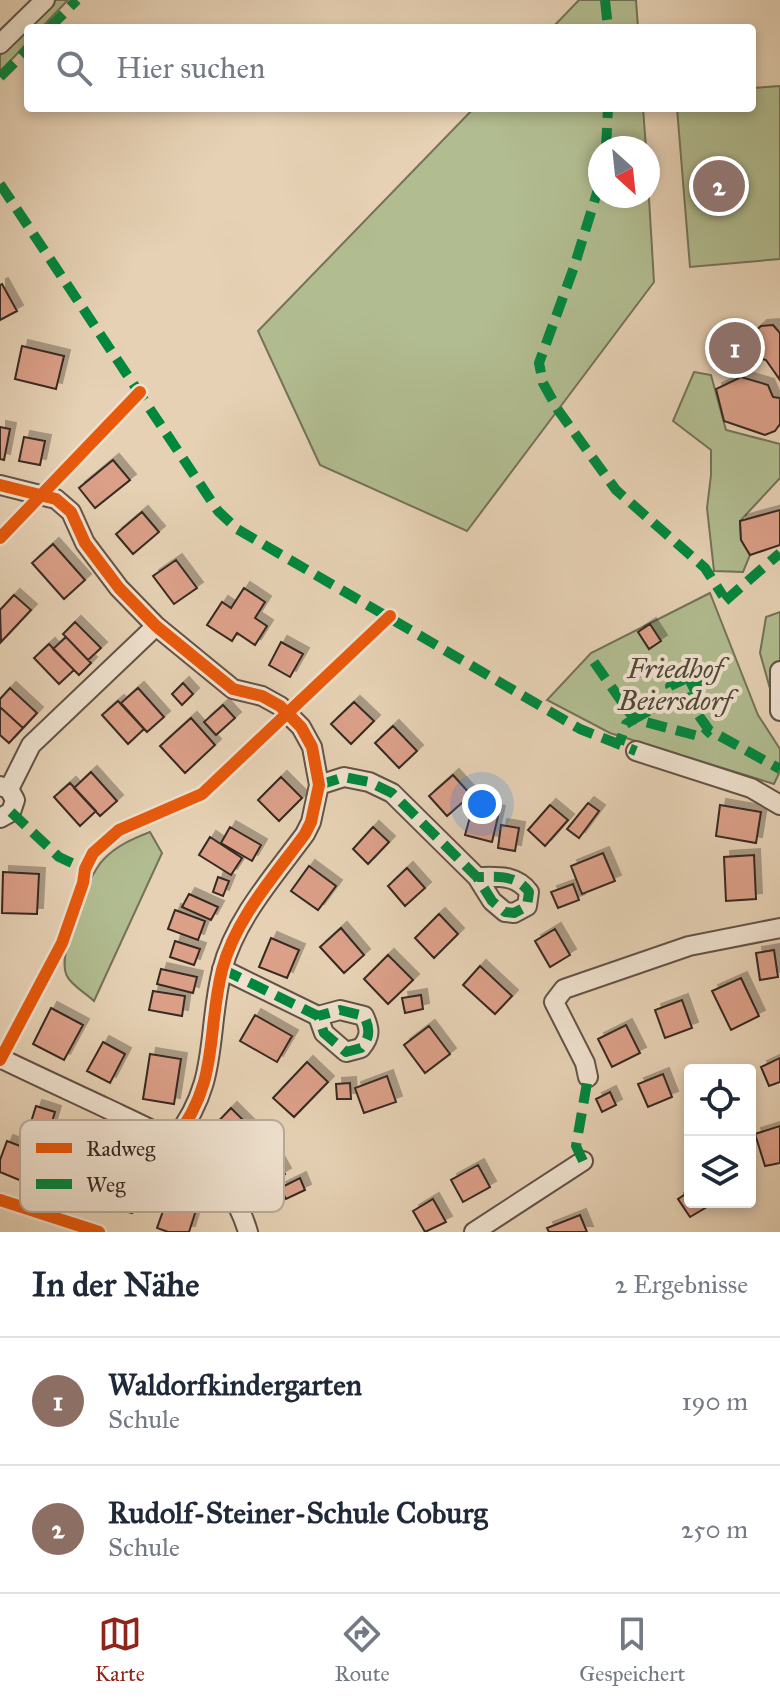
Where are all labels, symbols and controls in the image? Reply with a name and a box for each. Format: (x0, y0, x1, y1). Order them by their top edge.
search box (24, 24, 756, 112)
icon: search (52, 46, 96, 90)
text: Hier suchen (116, 50, 265, 86)
north arrow (588, 136, 660, 208)
pin: 2 (693, 156, 745, 216)
pin: 1 (709, 318, 761, 378)
park label: Friedhof Beiersdorf (616, 651, 740, 718)
your location (462, 784, 502, 824)
map controls (684, 1064, 756, 1208)
button: locate (684, 1064, 756, 1136)
legend (20, 1120, 284, 1212)
text: Radweg (86, 1135, 156, 1162)
button: layers (684, 1136, 756, 1208)
text: Weg (86, 1171, 126, 1198)
text: In der Nähe (32, 1264, 199, 1305)
text: 2 Ergebnisse (615, 1268, 748, 1300)
text: Waldorfkindergarten (108, 1367, 362, 1403)
text: 1 (53, 1385, 63, 1417)
text: 190 m (681, 1385, 748, 1417)
text: Schule (108, 1403, 180, 1435)
text: Rudolf-Steiner-Schule Coburg (108, 1495, 487, 1531)
text: 2 (52, 1513, 64, 1545)
text: 250 m (681, 1513, 748, 1545)
text: Schule (108, 1531, 180, 1563)
tab: Karte (95, 1612, 145, 1687)
tab: Route (334, 1612, 390, 1687)
tab: Gespeichert (579, 1612, 685, 1687)

